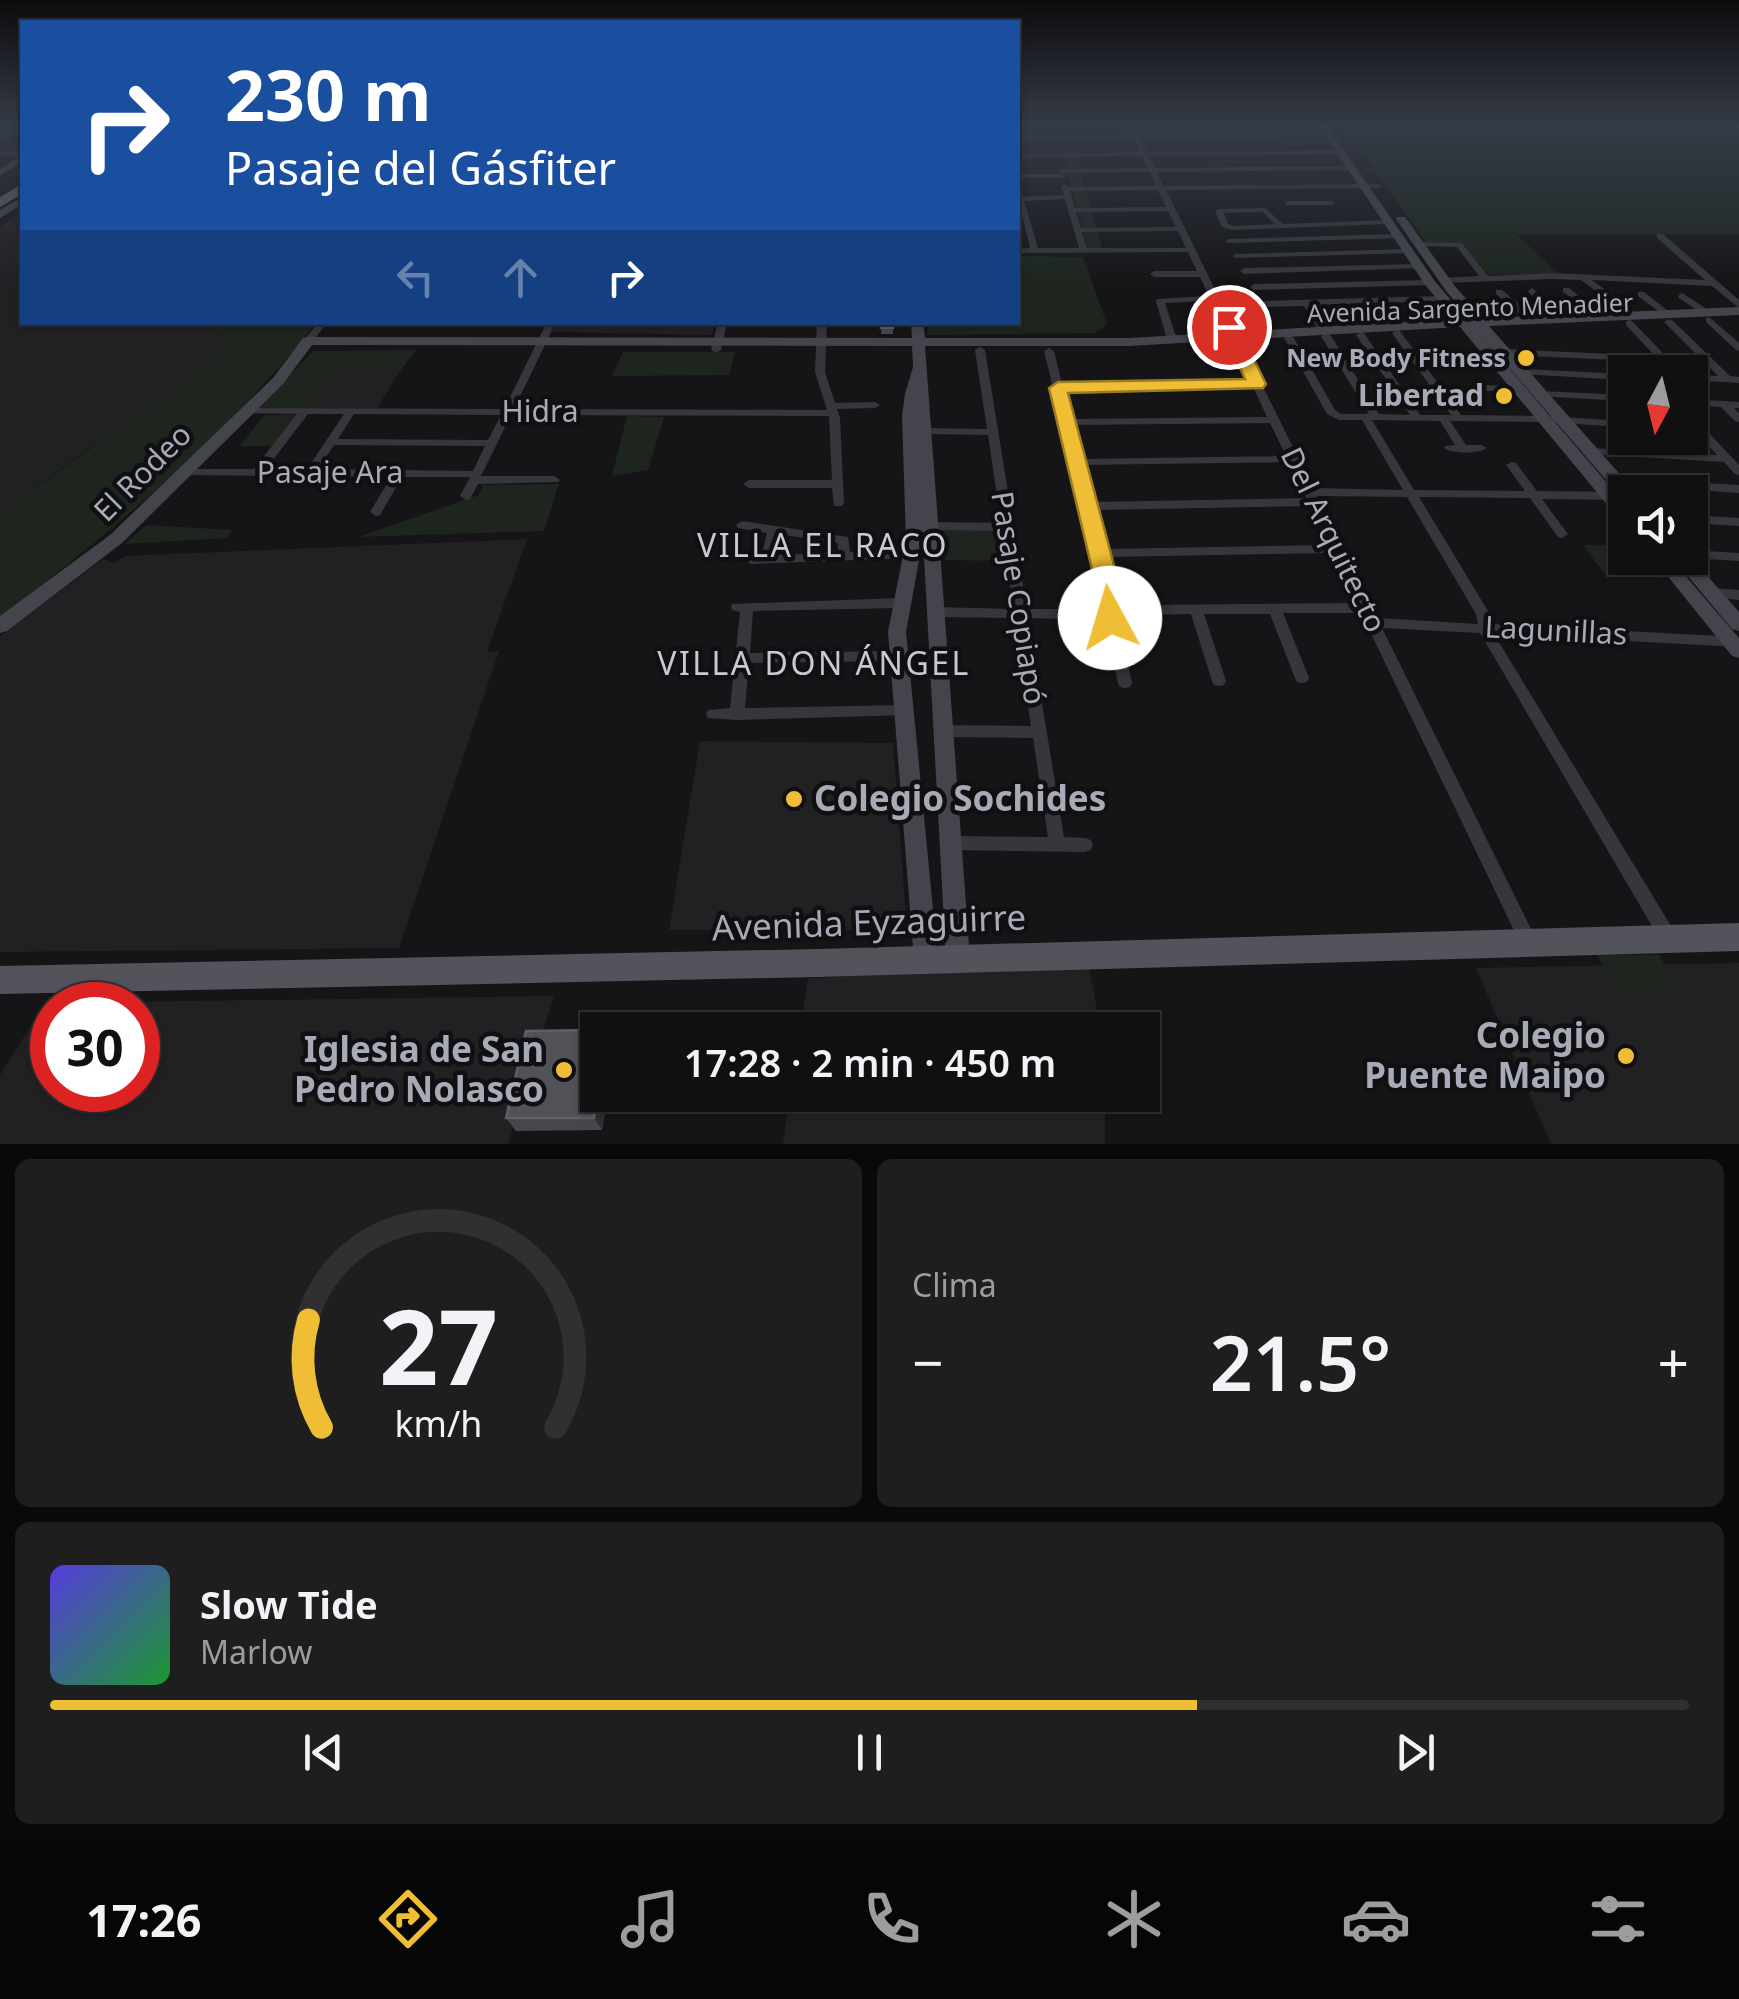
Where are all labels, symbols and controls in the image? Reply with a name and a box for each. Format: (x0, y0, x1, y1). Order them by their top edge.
text: 230 m (225, 46, 432, 142)
icon: right (60, 60, 190, 190)
text: Pasaje del Gásfiter (225, 137, 616, 198)
icon: left (388, 250, 443, 305)
icon: ahead (493, 250, 548, 305)
icon: right (598, 250, 653, 305)
street label: Avenida Sargento Menadier (1306, 284, 1634, 330)
pin (1187, 285, 1272, 370)
icon: arrive (1202, 300, 1257, 355)
place label: New Body Fitness (1286, 340, 1506, 374)
marker: New Body Fitness (1515, 347, 1537, 369)
north arrow (1608, 355, 1708, 455)
map controls (1608, 355, 1708, 575)
place label: Libertad (1358, 374, 1484, 415)
marker: Libertad (1493, 385, 1515, 407)
street label: Hidra (501, 390, 579, 431)
street label: El Rodeo (84, 414, 200, 530)
street label: Del Arquitecto (1272, 440, 1397, 639)
street label: Pasaje Ara (257, 451, 403, 492)
button: sound (1608, 475, 1708, 575)
street label: Pasaje Copiapó (982, 488, 1057, 707)
district label: VILLA EL RACO (697, 523, 949, 566)
position arrow (1058, 566, 1162, 670)
street label: Lagunillas (1484, 605, 1628, 654)
district label: VILLA DON ÁNGEL (657, 641, 971, 684)
place label: Colegio Sochides (814, 774, 1106, 821)
marker: Colegio Sochides (783, 788, 805, 810)
street label: Avenida Eyzaguirre (711, 893, 1027, 950)
speed limit sign: 30 (30, 982, 160, 1112)
place label: Colegio Puente Maipo (1364, 1011, 1606, 1098)
place label: Iglesia de San Pedro Nolasco (294, 1025, 544, 1112)
text: 17:28 · 2 min · 450 m (684, 1036, 1056, 1088)
marker: Colegio Puente Maipo (1615, 1045, 1637, 1067)
marker: Iglesia de San Pedro Nolasco (553, 1059, 575, 1081)
text: Clima (912, 1263, 997, 1306)
text: 27 (379, 1274, 498, 1415)
text: 21.5° (1210, 1311, 1391, 1413)
text: − (912, 1324, 943, 1399)
text: + (1658, 1324, 1689, 1399)
text: km/h (395, 1399, 482, 1447)
text: Slow Tide (200, 1578, 378, 1630)
text: Marlow (200, 1630, 312, 1673)
icon: previous (296, 1725, 351, 1780)
icon: pause (842, 1725, 897, 1780)
icon: next (1388, 1725, 1443, 1780)
icon: directions (373, 1884, 443, 1954)
icon: music (615, 1884, 685, 1954)
icon: phone (857, 1884, 927, 1954)
icon: climate (1099, 1884, 1169, 1954)
icon: car (1341, 1884, 1411, 1954)
icon: filters (1583, 1884, 1653, 1954)
text: 17:26 (86, 1889, 202, 1950)

